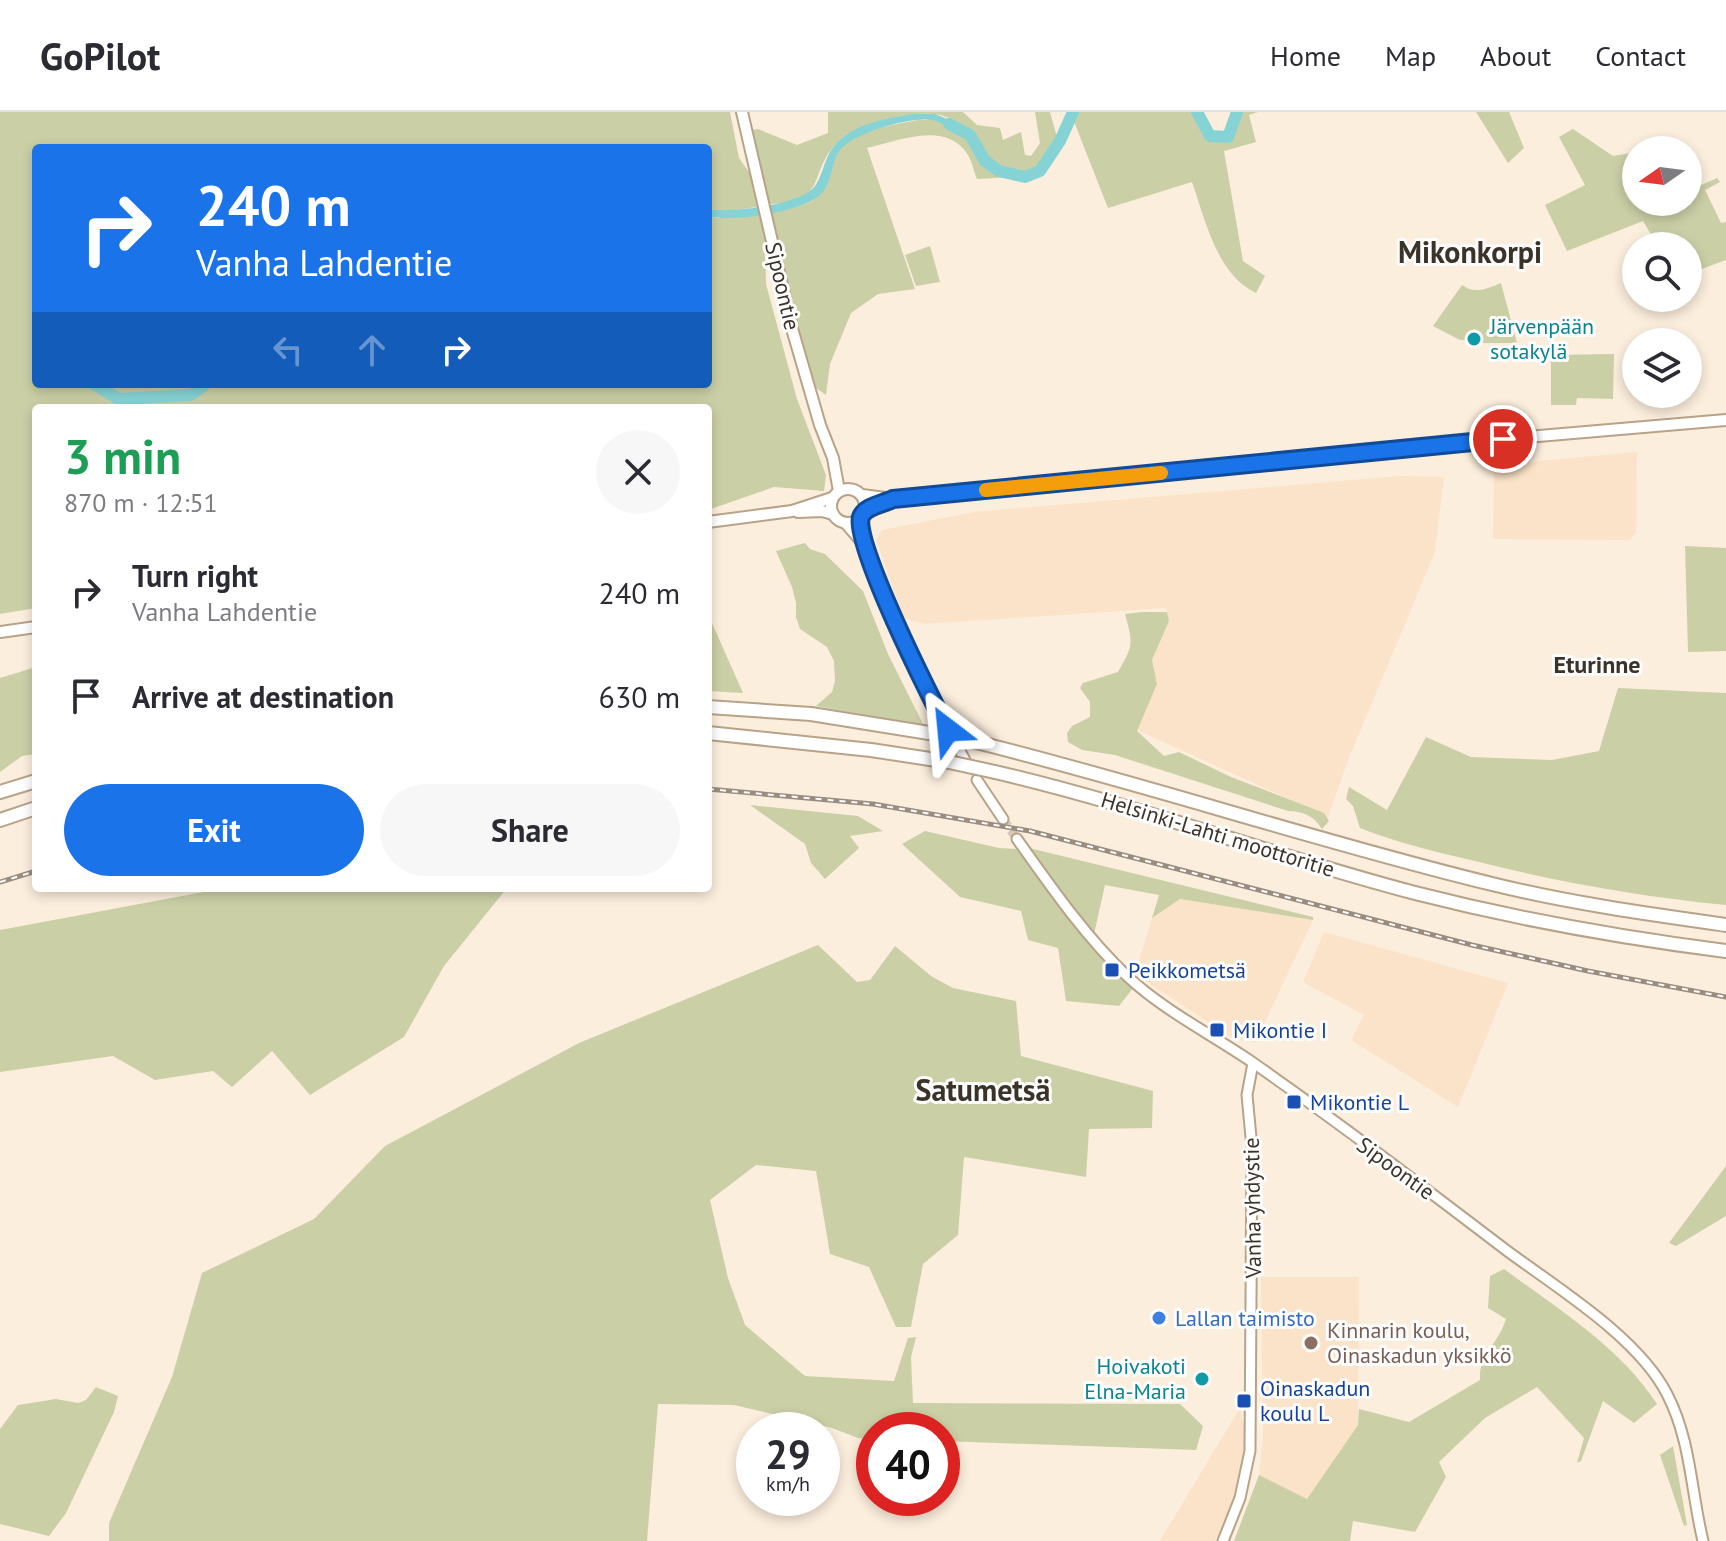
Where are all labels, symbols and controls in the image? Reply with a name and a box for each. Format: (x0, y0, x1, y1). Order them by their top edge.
text: GoPilot (40, 31, 160, 80)
text: Home (1270, 37, 1341, 74)
text: Map (1385, 37, 1436, 74)
text: About (1480, 37, 1551, 74)
text: Contact (1595, 37, 1686, 74)
north arrow (1622, 136, 1702, 216)
map controls (1622, 136, 1702, 408)
text: 240 m (196, 169, 351, 241)
icon: right (64, 176, 168, 280)
district label: Mikonkorpi (1398, 232, 1542, 271)
button: search (1622, 232, 1702, 312)
text: Vanha Lahdentie (196, 239, 452, 286)
street label: Sipoontie (759, 239, 807, 333)
place label: Järvenpään sotakylä (1489, 312, 1594, 365)
icon: left (266, 328, 310, 372)
icon: ahead (350, 328, 394, 372)
icon: right (434, 328, 478, 372)
button: layers (1622, 328, 1702, 408)
marker: Järvenpään sotakylä (1465, 330, 1483, 348)
pin (1469, 405, 1537, 473)
icon: arrive (1481, 417, 1525, 461)
text: 3 min (64, 425, 181, 487)
button: close (596, 430, 680, 514)
text: 870 m · 12:51 (64, 486, 218, 519)
text: Turn right (132, 556, 258, 595)
icon: right (64, 570, 108, 614)
text: 240 m (599, 573, 680, 612)
text: Vanha Lahdentie (132, 595, 317, 628)
district label: Eturinne (1553, 649, 1641, 680)
icon: arrive (64, 674, 108, 718)
text: Arrive at destination (132, 677, 394, 716)
text: 630 m (599, 677, 680, 716)
position arrow (906, 688, 990, 772)
button: Exit (64, 784, 364, 876)
button: Share (380, 784, 680, 876)
street label: Helsinki-Lahti moottoritie (1098, 785, 1338, 883)
place label: Peikkometsä (1128, 956, 1246, 984)
marker: Peikkometsä (1103, 961, 1121, 979)
place label: Mikontie I (1233, 1016, 1327, 1044)
marker: Mikontie I (1208, 1021, 1226, 1039)
district label: Satumetsä (916, 1070, 1050, 1109)
place label: Mikontie L (1310, 1088, 1409, 1116)
marker: Mikontie L (1285, 1093, 1303, 1111)
street label: Sipoontie (1352, 1130, 1440, 1206)
street label: Vanha yhdystie (1237, 1137, 1267, 1280)
place label: Lallan taimisto (1175, 1304, 1315, 1332)
marker: Lallan taimisto (1150, 1309, 1168, 1327)
place label: Kinnarin koulu, Oinaskadun yksikkö (1327, 1316, 1511, 1369)
marker: Kinnarin koulu, Oinaskadun yksikkö (1302, 1334, 1320, 1352)
place label: Hoivakoti Elna-Maria (1084, 1352, 1186, 1405)
marker: Hoivakoti Elna-Maria (1193, 1370, 1211, 1388)
place label: Oinaskadun koulu L (1260, 1374, 1370, 1427)
marker: Oinaskadun koulu L (1235, 1392, 1253, 1410)
speed limit sign: 40 (856, 1412, 960, 1516)
text: 29 (765, 1428, 811, 1480)
text: km/h (766, 1471, 810, 1497)

